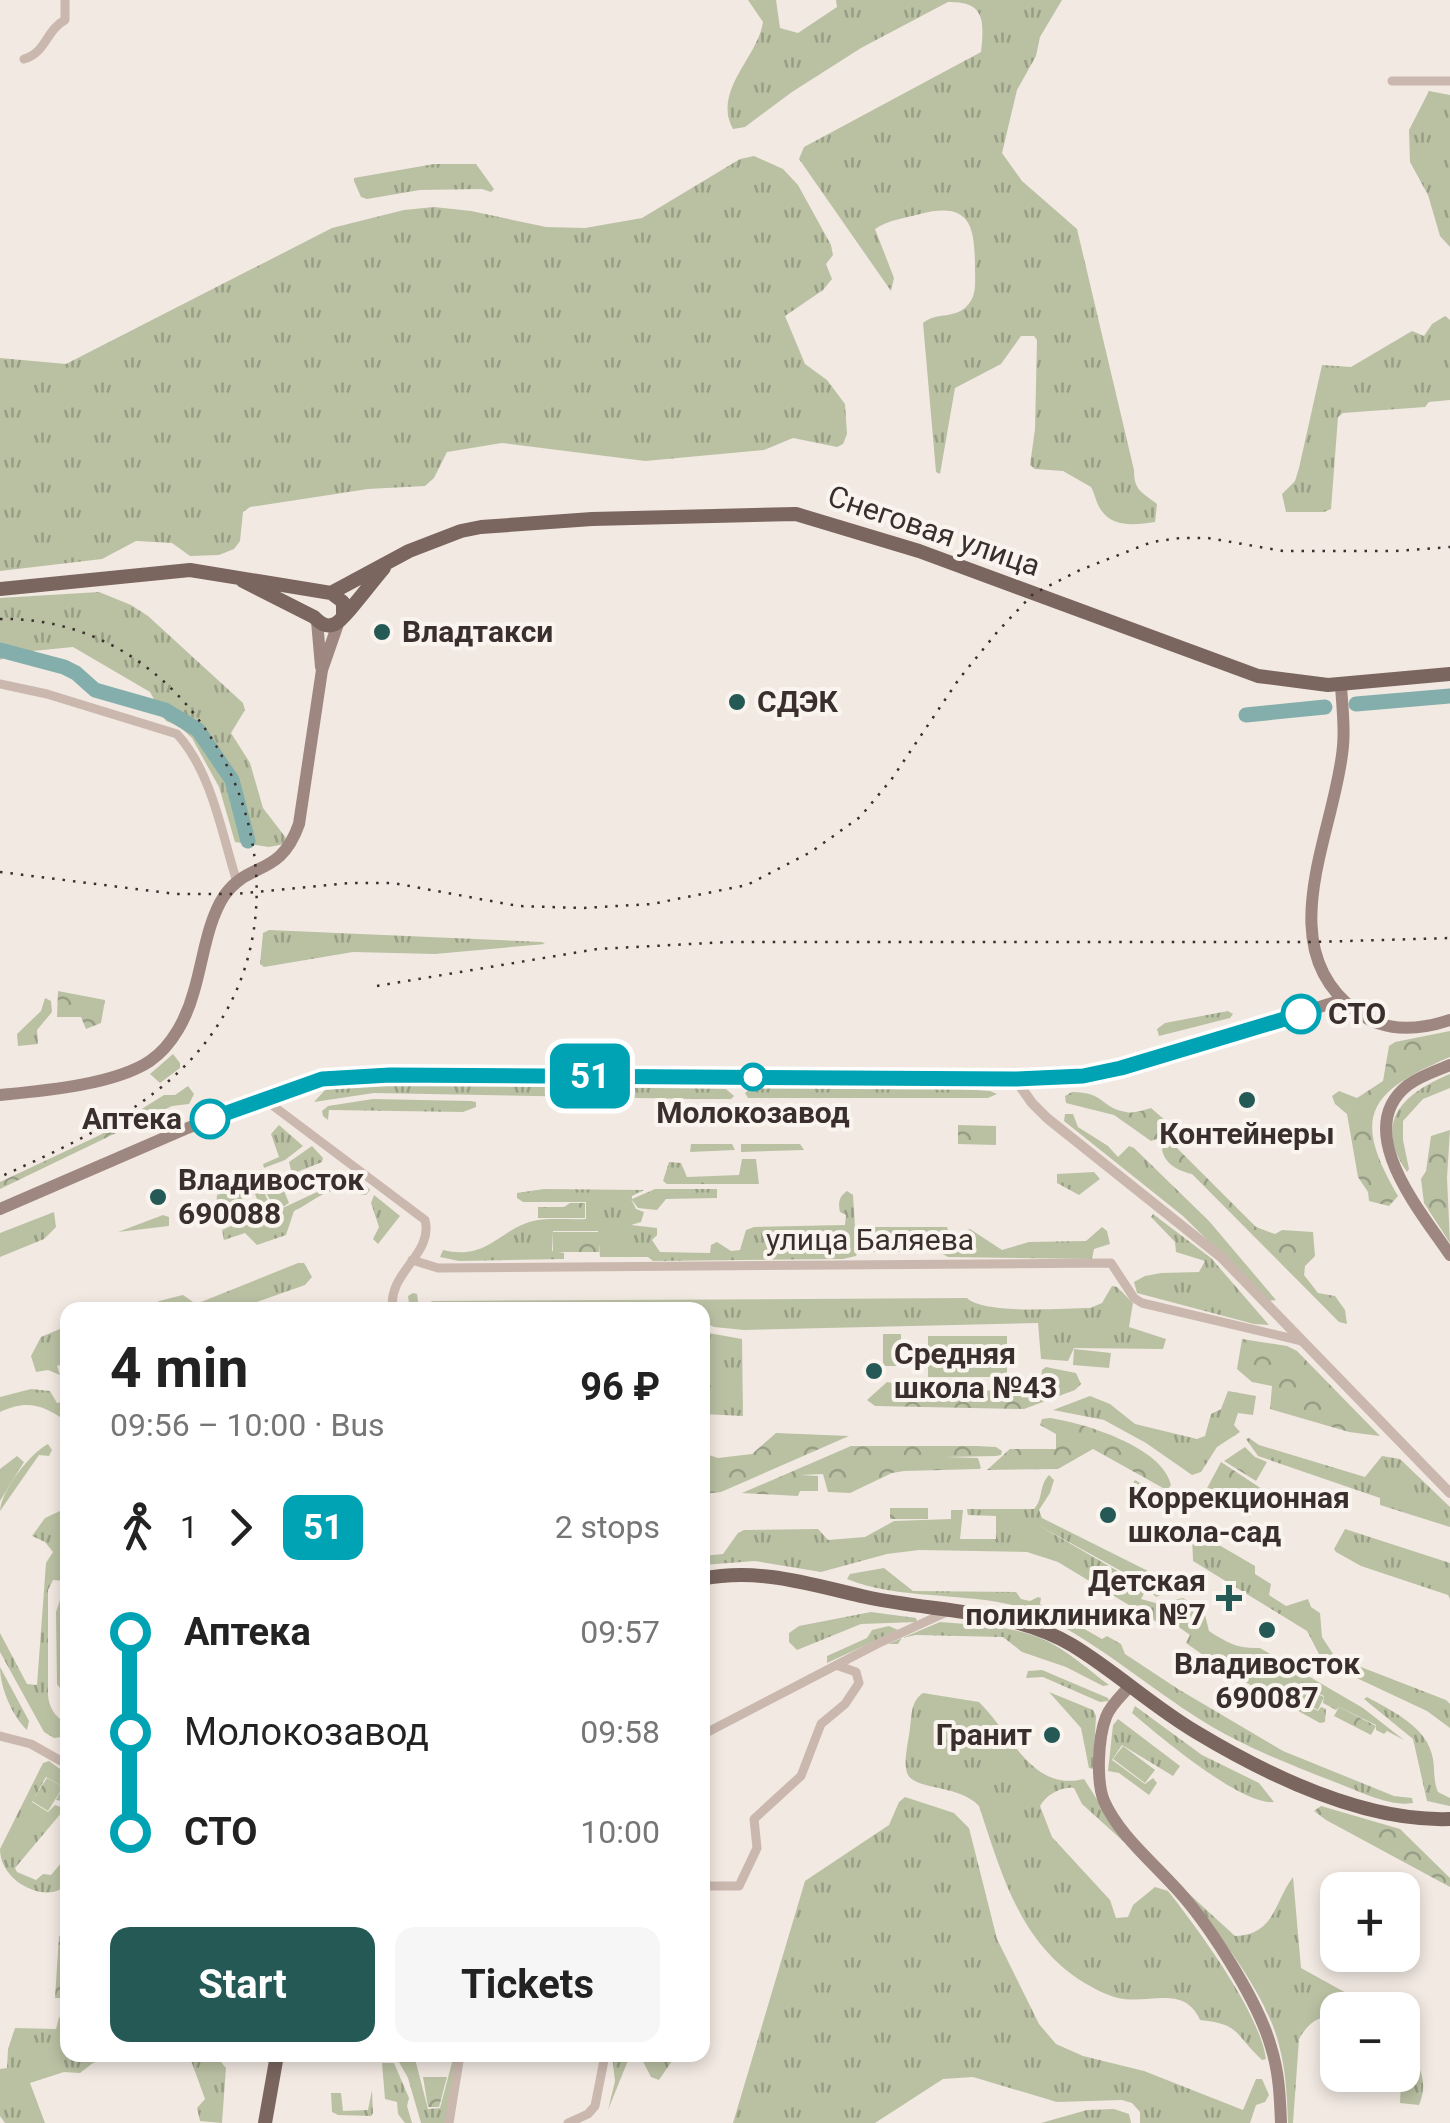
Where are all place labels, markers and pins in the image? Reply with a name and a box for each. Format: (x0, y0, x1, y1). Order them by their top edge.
place label: Владтакси (402, 614, 553, 649)
marker: Владтакси (371, 621, 393, 643)
place label: СДЭК (757, 684, 838, 719)
marker: СДЭК (726, 691, 748, 713)
marker: СТО (1282, 995, 1320, 1033)
place label: СТО (1328, 996, 1386, 1031)
marker: Молокозавод (740, 1064, 766, 1090)
marker: Контейнеры (1236, 1089, 1258, 1111)
place label: Молокозавод (656, 1095, 850, 1130)
marker: Аптека (191, 1100, 229, 1138)
place label: Аптека (82, 1101, 182, 1136)
place label: Контейнеры (1159, 1116, 1335, 1151)
place label: Владивосток 690088 (178, 1162, 364, 1231)
marker: Владивосток 690088 (147, 1186, 169, 1208)
place label: Средняя школа №43 (894, 1336, 1057, 1405)
marker: Средняя школа №43 (863, 1360, 885, 1382)
place label: Коррекционная школа-сад (1128, 1480, 1350, 1549)
marker: Коррекционная школа-сад (1097, 1504, 1119, 1526)
place label: Детская поликлиника №7 (965, 1563, 1206, 1632)
marker: Детская поликлиника №7 (1216, 1585, 1242, 1611)
marker: Владивосток 690087 (1256, 1619, 1278, 1641)
place label: Владивосток 690087 (1174, 1646, 1360, 1715)
place label: Гранит (936, 1717, 1032, 1752)
marker: Гранит (1041, 1724, 1063, 1746)

